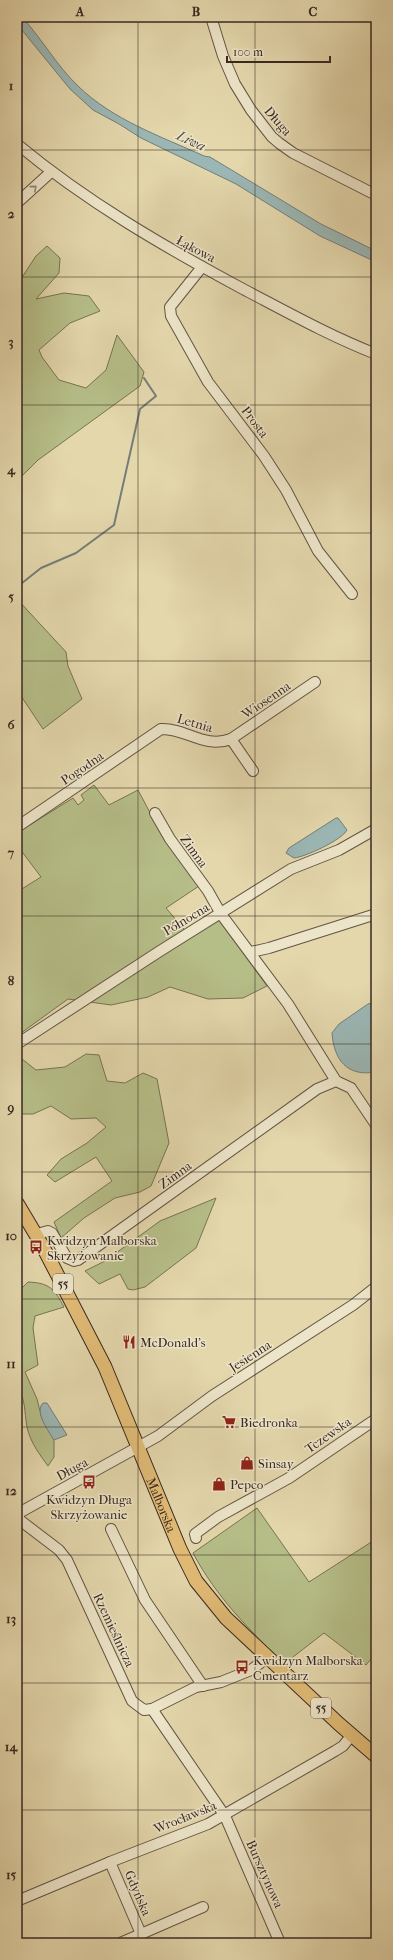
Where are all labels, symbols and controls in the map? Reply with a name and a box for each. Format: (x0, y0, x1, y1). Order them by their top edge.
text: A (75, 4, 85, 19)
text: B (192, 4, 201, 19)
text: C (309, 4, 318, 19)
scale bar (227, 38, 330, 64)
text: 100 m (233, 45, 263, 59)
text: 1 (9, 78, 14, 93)
street label: Długa (261, 103, 295, 139)
water label: Liwa (173, 127, 208, 155)
one-way arrow (29, 186, 37, 193)
text: 2 (8, 206, 15, 221)
street label: Łąkowa (174, 232, 219, 266)
text: 3 (8, 334, 14, 350)
street label: Prosta (238, 403, 272, 441)
text: 4 (6, 462, 16, 478)
text: 5 (8, 589, 14, 604)
street label: Wiosenna (238, 678, 294, 722)
street label: Letnia (175, 711, 215, 735)
text: 6 (7, 717, 15, 732)
street label: Pogodna (58, 748, 107, 788)
street label: Zimna (177, 832, 212, 871)
text: 7 (7, 845, 15, 860)
street label: Północna (160, 899, 213, 939)
text: 8 (8, 973, 15, 988)
text: 9 (7, 1100, 15, 1116)
street label: Zimna (156, 1157, 195, 1192)
text: 10 (5, 1228, 17, 1243)
place label: Kwidzyn Malborska Skrzyżowanie (47, 1233, 158, 1263)
bus stop icon: Kwidzyn Malborska Skrzyżowanie (28, 1239, 44, 1255)
road number: 55 (53, 1274, 73, 1294)
restaurant icon: McDonald's (121, 1334, 137, 1350)
place label: McDonald's (140, 1335, 206, 1350)
street label: Jesienna (225, 1336, 275, 1376)
text: 11 (6, 1356, 16, 1371)
street label: Tczewska (302, 1413, 355, 1456)
supermarket icon: Biedronka (221, 1414, 237, 1430)
place label: Biedronka (240, 1415, 299, 1430)
street label: Długa (54, 1454, 91, 1484)
shop icon: Sinsay (239, 1455, 255, 1471)
place label: Sinsay (258, 1456, 295, 1471)
bus stop icon: Kwidzyn Długa Skrzyżowanie (81, 1474, 97, 1490)
street label: Malborska (144, 1475, 180, 1535)
shop icon: Pepco (211, 1476, 227, 1492)
place label: Pepco (230, 1477, 264, 1492)
text: 12 (5, 1483, 17, 1498)
place label: Kwidzyn Długa Skrzyżowanie (46, 1492, 133, 1522)
street label: Rzemieślnicza (90, 1591, 138, 1670)
text: 13 (6, 1611, 16, 1627)
place label: Kwidzyn Malborska Cmentarz (253, 1653, 364, 1683)
bus stop icon: Kwidzyn Malborska Cmentarz (234, 1659, 250, 1675)
road number: 55 (311, 1698, 331, 1718)
text: 14 (5, 1739, 18, 1755)
street label: Wrocławska (151, 1797, 219, 1837)
street label: Bursztynowa (243, 1838, 287, 1911)
text: 15 (6, 1867, 16, 1882)
street label: Gdyńska (122, 1868, 155, 1919)

